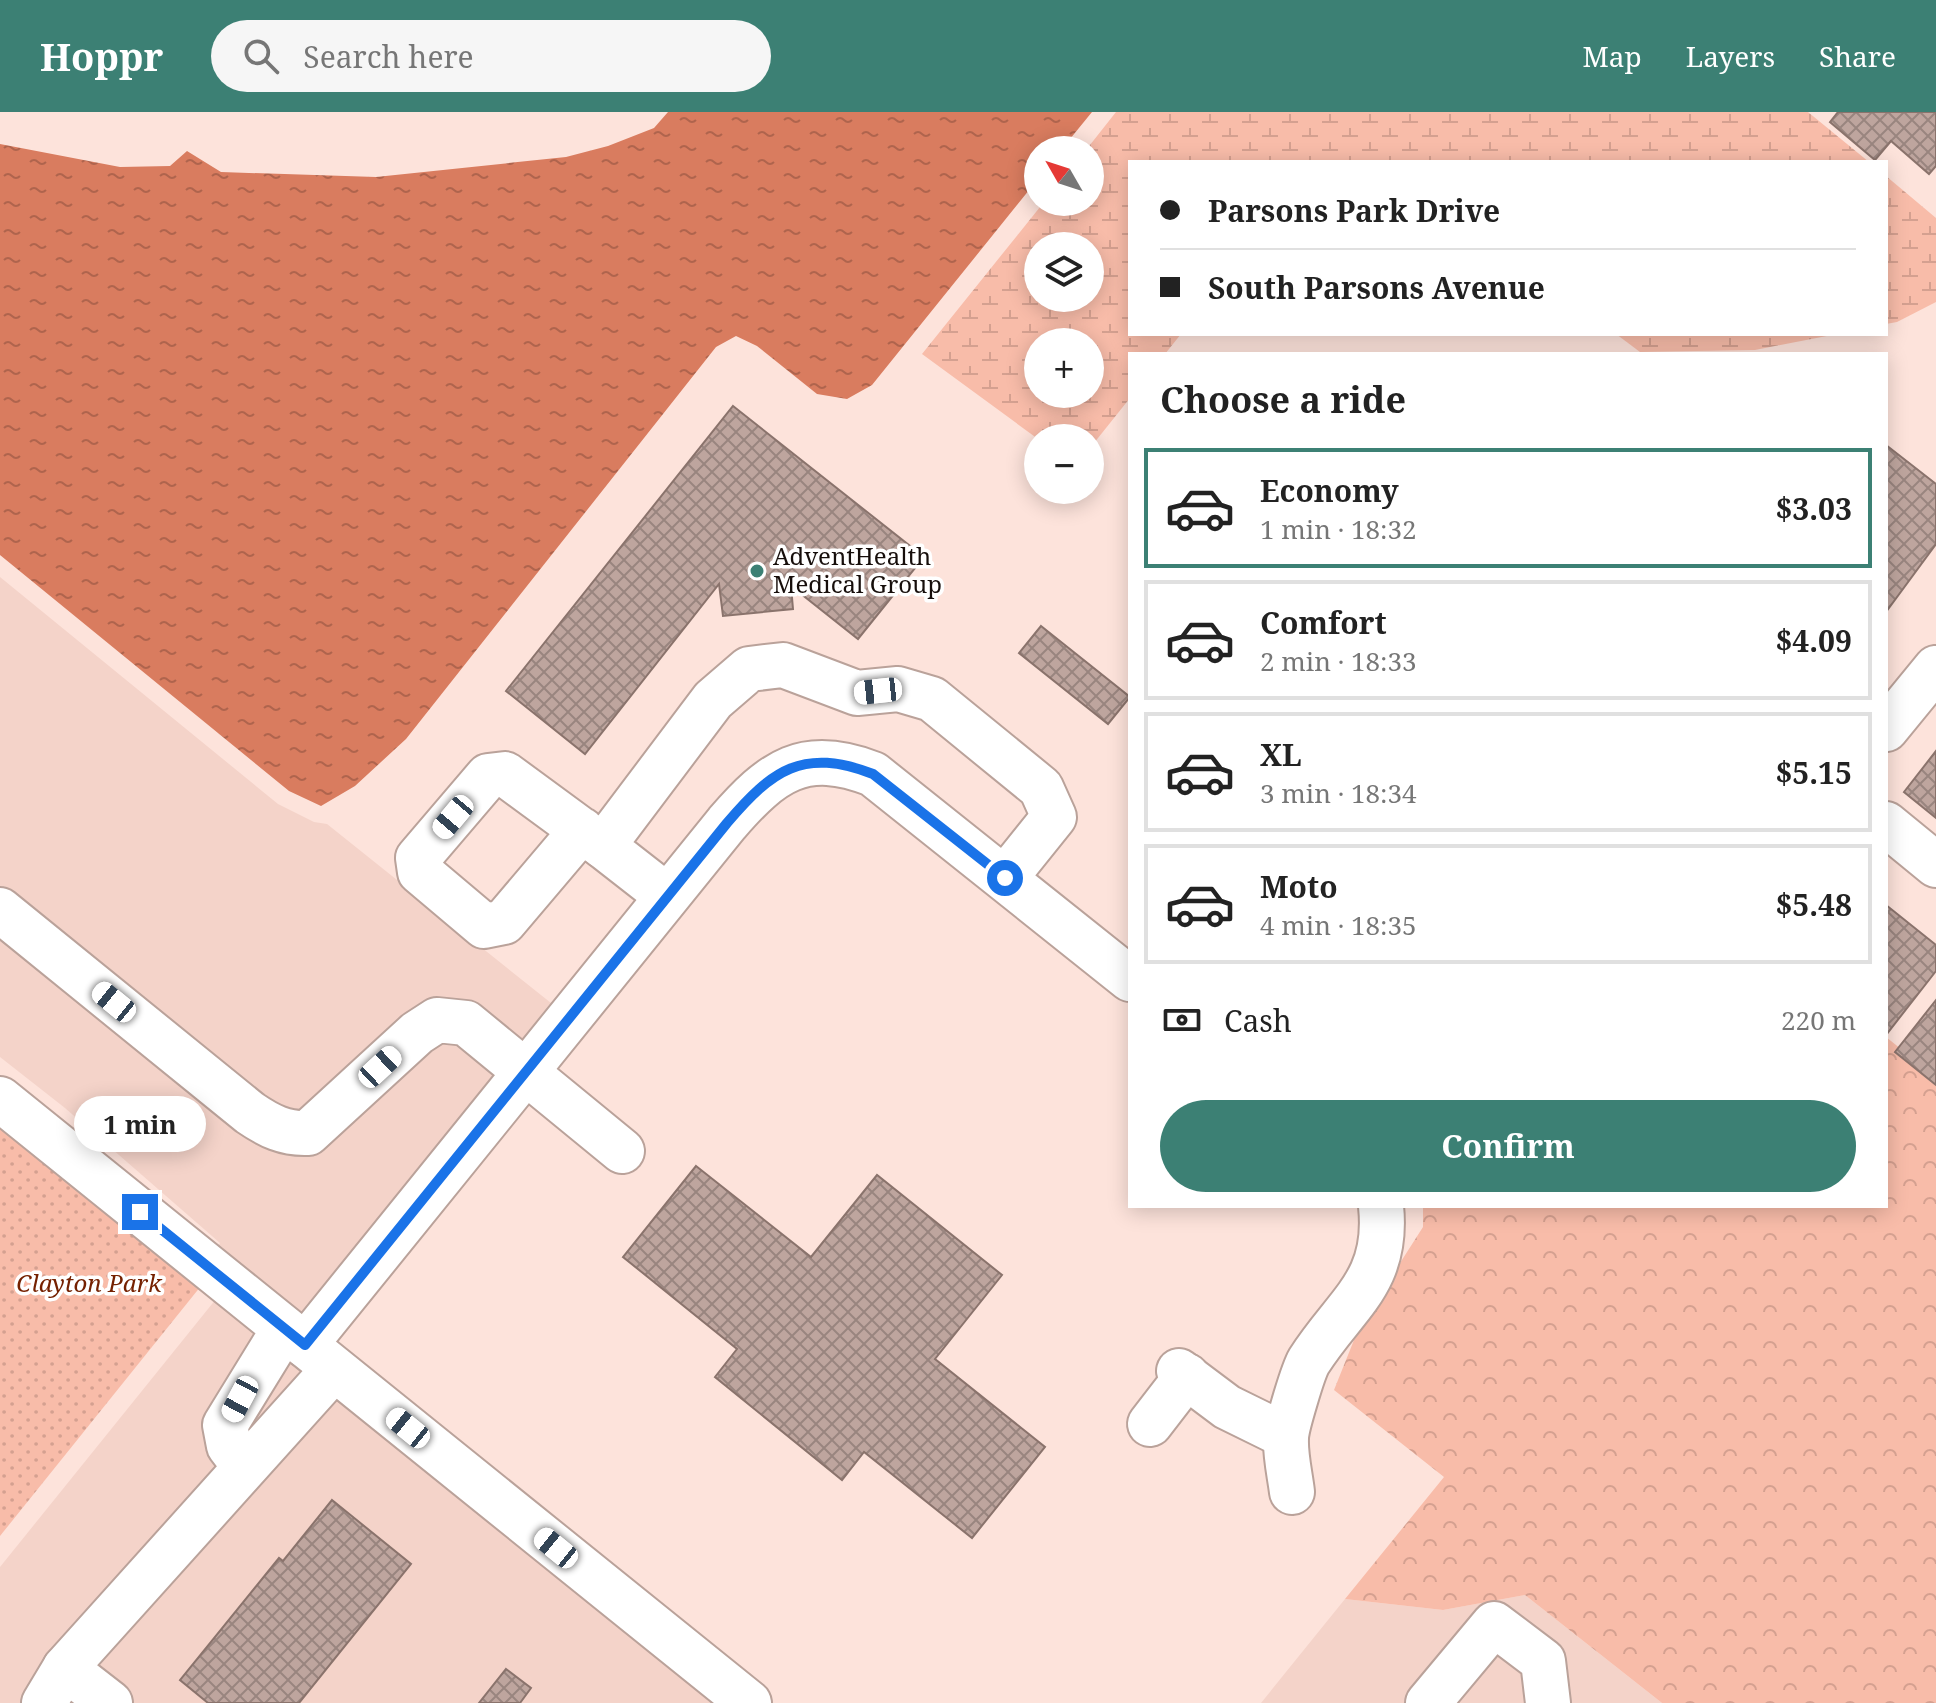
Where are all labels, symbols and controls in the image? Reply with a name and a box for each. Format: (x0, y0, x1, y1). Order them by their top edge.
search box (211, 20, 771, 92)
text: Hoppr (40, 30, 163, 82)
icon: search (239, 34, 283, 78)
text: Search here (303, 36, 474, 77)
text: Map (1583, 37, 1642, 75)
text: Layers (1686, 37, 1775, 75)
text: Share (1819, 37, 1896, 75)
north arrow (1024, 136, 1104, 216)
map controls (1024, 136, 1104, 504)
text: Parsons Park Drive (1208, 190, 1500, 231)
button: layers (1024, 232, 1104, 312)
text: South Parsons Avenue (1208, 267, 1545, 308)
button: + (1024, 328, 1104, 408)
text: Choose a ride (1160, 375, 1406, 424)
button: − (1024, 424, 1104, 504)
text: Economy (1260, 470, 1399, 511)
icon: car (1164, 472, 1236, 544)
text: $3.03 (1775, 488, 1852, 529)
text: 1 min · 18:32 (1260, 511, 1417, 547)
place label: AdventHealth Medical Group (773, 539, 942, 600)
marker: AdventHealth Medical Group (748, 562, 766, 580)
text: Comfort (1260, 602, 1387, 643)
icon: car (1164, 604, 1236, 676)
text: $4.09 (1775, 620, 1852, 661)
text: 2 min · 18:33 (1260, 643, 1417, 679)
car (853, 677, 903, 705)
text: XL (1260, 734, 1302, 775)
icon: car (1164, 736, 1236, 808)
text: $5.15 (1775, 752, 1852, 793)
text: 3 min · 18:34 (1260, 775, 1417, 811)
car (428, 791, 478, 843)
route start (987, 860, 1023, 896)
text: Moto (1260, 866, 1338, 907)
icon: car (1164, 868, 1236, 940)
text: $5.48 (1775, 884, 1852, 925)
text: 4 min · 18:35 (1260, 907, 1417, 943)
car (88, 978, 140, 1026)
icon: cash (1160, 998, 1204, 1042)
text: Cash (1224, 1000, 1292, 1041)
text: 220 m (1781, 1002, 1856, 1038)
car (354, 1042, 406, 1092)
callout: 1 min (74, 1096, 206, 1152)
button: Confirm (1160, 1100, 1856, 1192)
text: 1 min (103, 1106, 177, 1142)
route end (122, 1194, 158, 1230)
park label: Clayton Park (16, 1266, 163, 1299)
car (218, 1372, 262, 1426)
car (382, 1404, 434, 1452)
car (530, 1524, 582, 1572)

